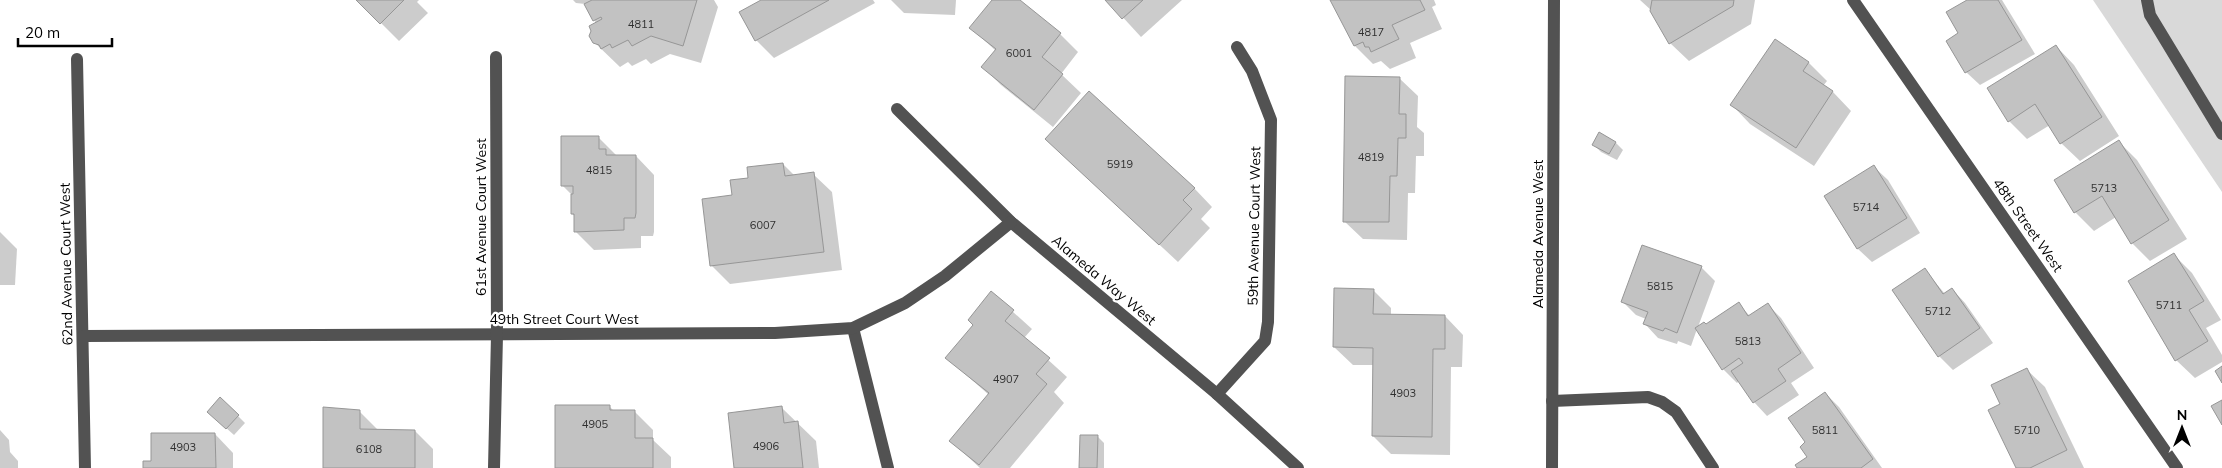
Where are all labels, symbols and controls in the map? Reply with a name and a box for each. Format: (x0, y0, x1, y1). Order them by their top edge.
scale bar (18, 15, 111, 47)
house number: 4811 (628, 17, 654, 31)
text: 20 m (25, 23, 60, 42)
house number: 4817 (1358, 25, 1384, 39)
house number: 6001 (1006, 46, 1032, 60)
street label: 61st Avenue Court West (472, 138, 490, 296)
street label: 59th Avenue Court West (1244, 146, 1264, 306)
house number: 4819 (1358, 150, 1384, 164)
house number: 5919 (1107, 157, 1133, 171)
street label: Alameda Avenue West (1529, 159, 1547, 308)
house number: 4815 (586, 163, 613, 177)
street label: 48th Street West (1989, 175, 2067, 275)
house number: 5713 (2091, 181, 2117, 195)
street label: 62nd Avenue Court West (56, 182, 76, 346)
house number: 5714 (1853, 200, 1880, 214)
house number: 6007 (750, 218, 776, 232)
street label: Alameda Way West (1048, 231, 1160, 329)
house number: 5815 (1647, 279, 1674, 293)
house number: 5711 (2156, 298, 2182, 312)
house number: 5712 (1925, 304, 1952, 318)
street label: 49th Street Court West (489, 310, 639, 328)
house number: 5813 (1735, 334, 1761, 348)
house number: 4907 (993, 372, 1019, 386)
house number: 4903 (1390, 386, 1416, 400)
north arrow (2157, 403, 2207, 453)
text: N (2177, 406, 2187, 424)
house number: 4905 (582, 417, 609, 431)
house number: 5811 (1812, 423, 1838, 437)
house number: 5710 (2014, 423, 2041, 437)
house number: 4906 (753, 439, 780, 453)
house number: 4903 (170, 440, 196, 454)
house number: 6108 (356, 442, 383, 456)

